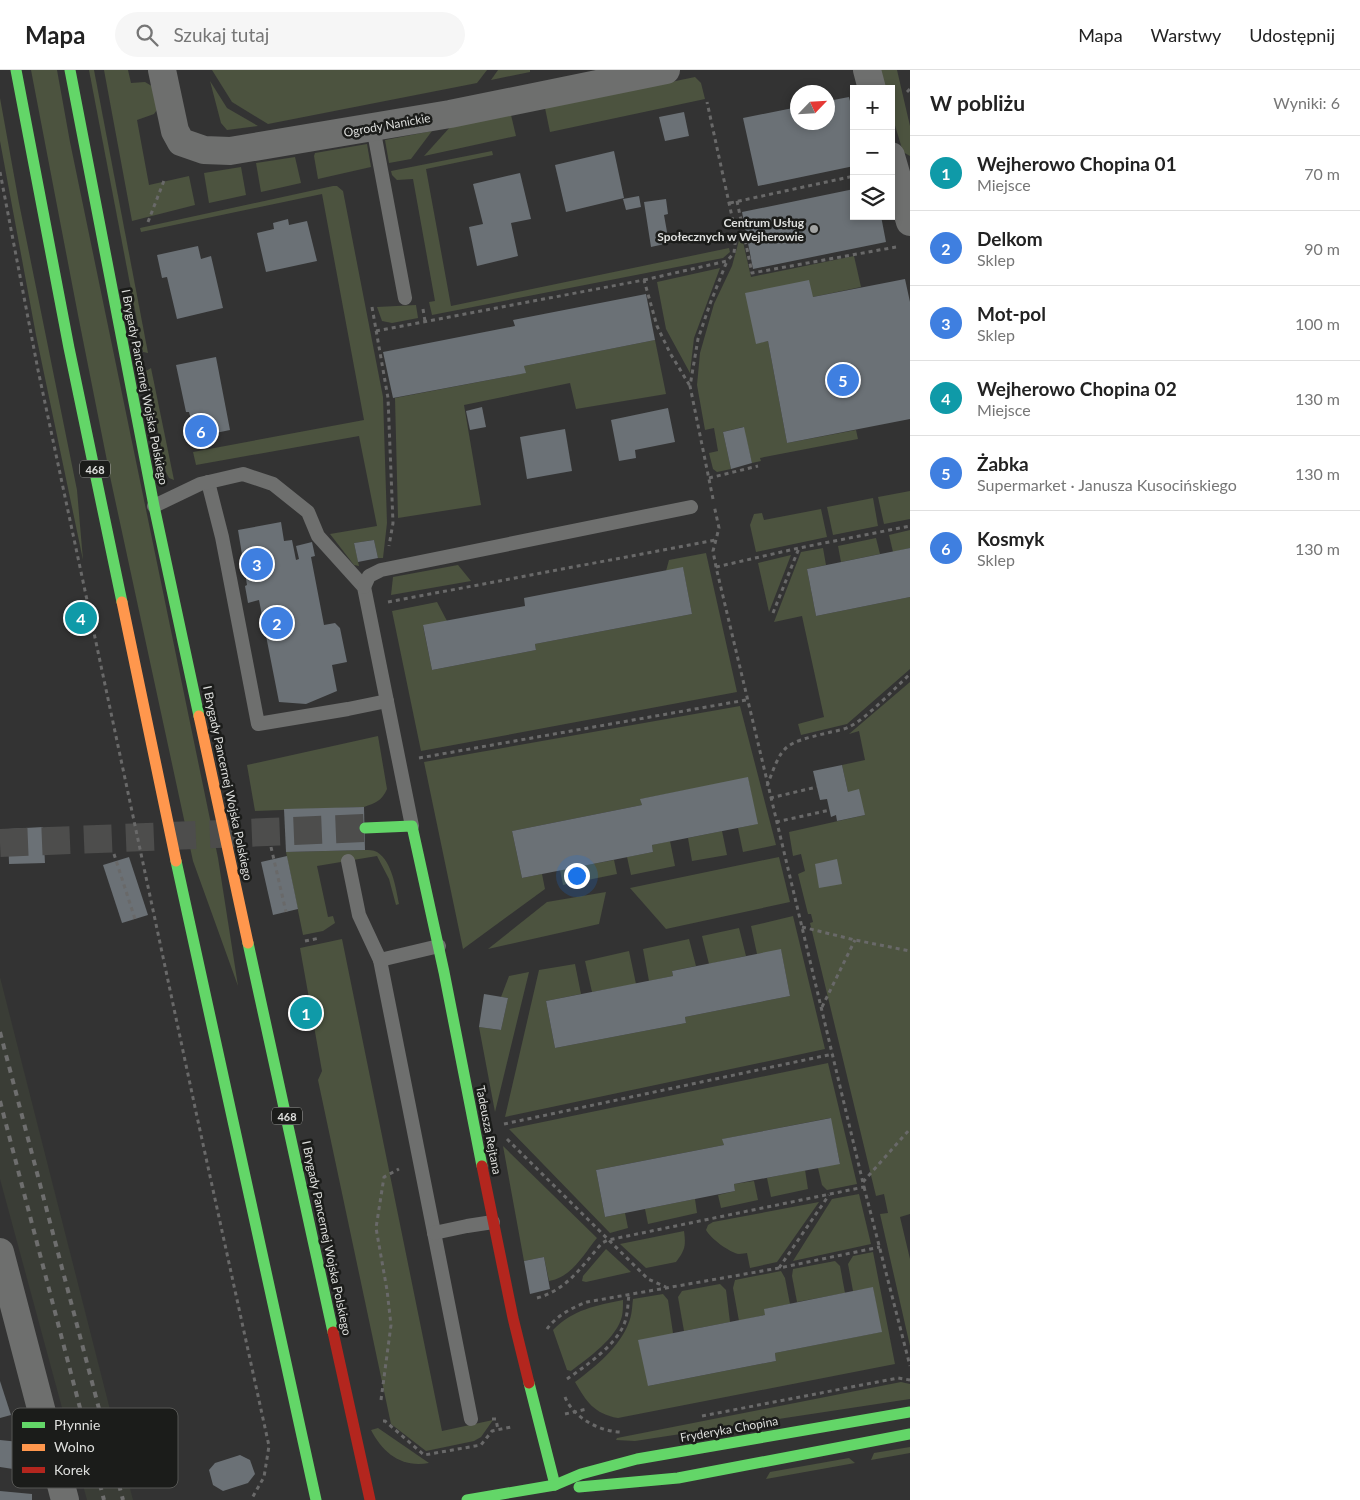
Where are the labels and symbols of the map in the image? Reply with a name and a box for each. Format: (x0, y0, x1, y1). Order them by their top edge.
north arrow (790, 85, 835, 130)
street label: Ogrody Nanickie (342, 110, 432, 140)
place label: Centrum Usług Społecznych w Wejherowie (657, 215, 805, 244)
marker: Centrum Usług Społecznych w Wejherowie (808, 223, 820, 235)
street label: I Brygady Pancernej Wojska Polskiego (119, 288, 171, 486)
pin: 5 (827, 361, 859, 399)
pin: 6 (185, 412, 217, 450)
road number: 468 (80, 460, 110, 478)
pin: 3 (241, 545, 273, 583)
pin: 4 (65, 599, 97, 637)
pin: 2 (261, 604, 293, 642)
street label: I Brygady Pancernej Wojska Polskiego (200, 684, 256, 882)
your location (564, 863, 590, 889)
pin: 1 (290, 994, 322, 1032)
street label: Tadeusza Rejtana (473, 1084, 505, 1176)
road number: 468 (272, 1108, 302, 1124)
street label: I Brygady Pancernej Wojska Polskiego (299, 1139, 355, 1337)
legend (12, 1408, 178, 1488)
street label: Fryderyka Chopina (679, 1413, 779, 1445)
text: Płynnie (54, 1416, 100, 1433)
text: Wolno (54, 1438, 95, 1455)
text: Korek (54, 1461, 91, 1478)

